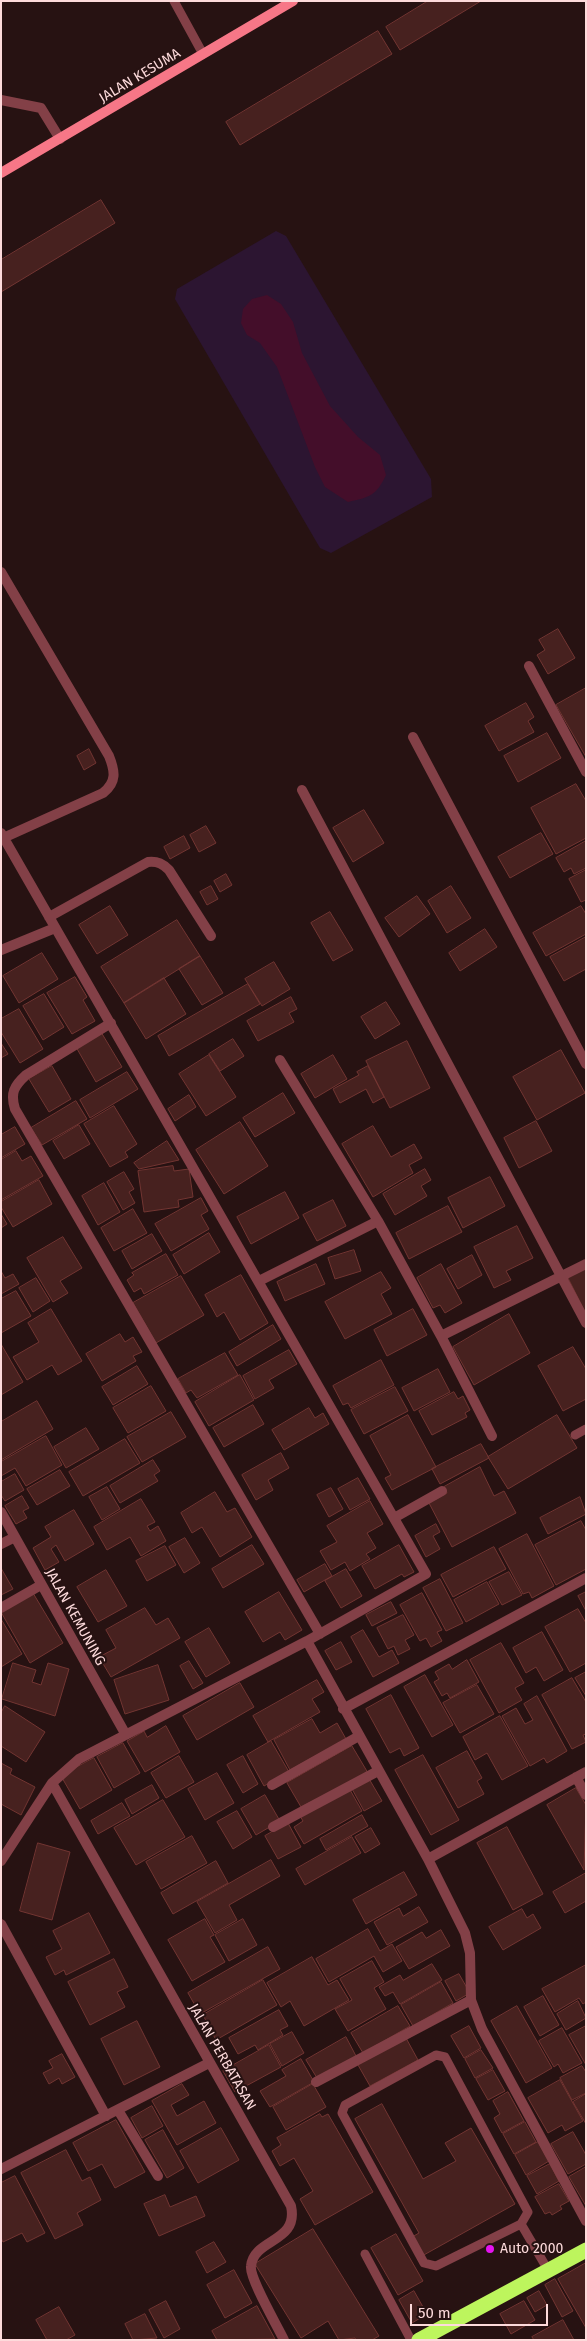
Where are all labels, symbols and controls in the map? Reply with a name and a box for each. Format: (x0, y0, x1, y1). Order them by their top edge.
street label: JALAN KESUMA (96, 45, 184, 107)
street label: JALAN KEMUNING (41, 1565, 109, 1669)
street label: JALAN PERBATASAN (185, 2001, 259, 2113)
place label: Auto 2000 (500, 2241, 563, 2257)
marker: Auto 2000 (484, 2243, 496, 2255)
scale bar (412, 2294, 550, 2326)
text: 50 m (418, 2304, 451, 2322)

